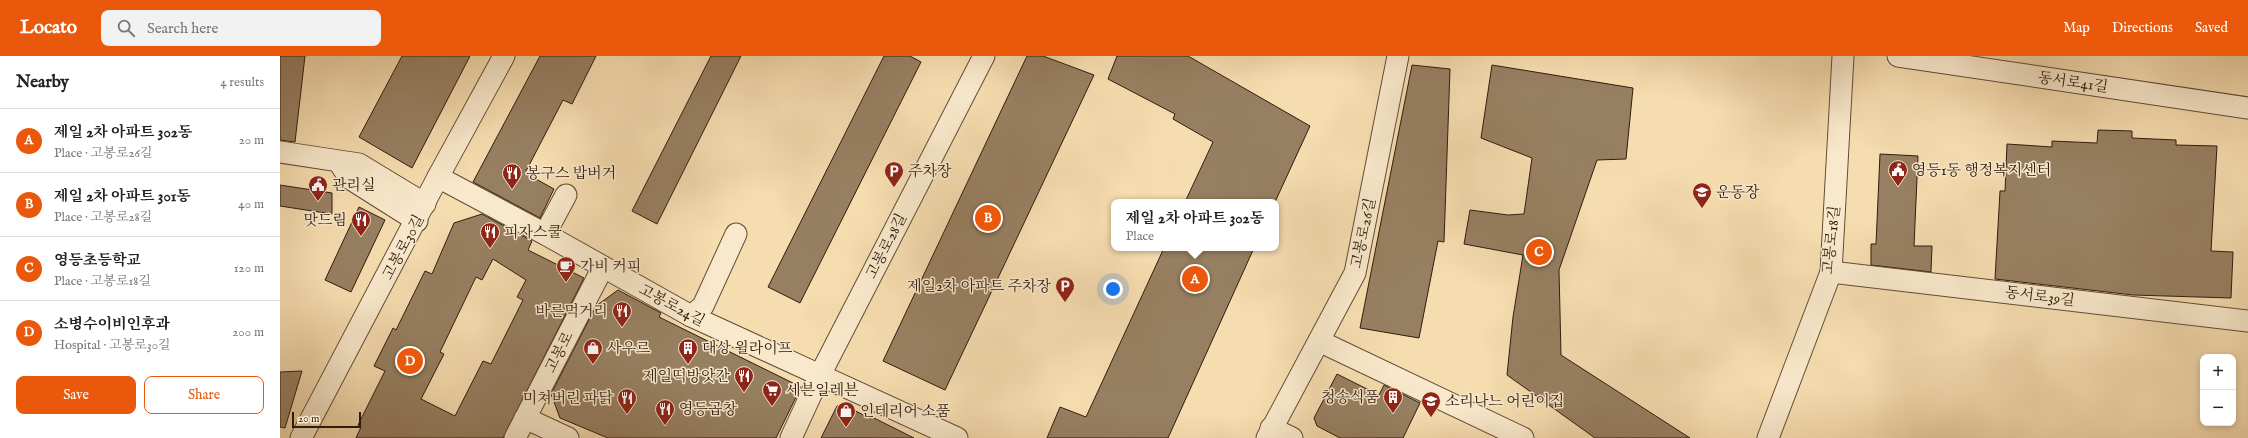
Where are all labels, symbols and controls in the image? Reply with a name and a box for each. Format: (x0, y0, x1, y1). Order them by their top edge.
search box (101, 10, 381, 46)
text: Locato (20, 16, 77, 40)
icon: search (115, 17, 137, 39)
text: Search here (147, 19, 219, 38)
text: Map (2063, 19, 2090, 37)
text: Directions (2112, 19, 2173, 37)
text: Saved (2195, 19, 2228, 37)
street label: 동서로41길 (2037, 68, 2109, 97)
text: Nearby (16, 72, 69, 93)
text: 4 results (220, 74, 264, 91)
text: 제일 2차 아파트 302동 (54, 123, 192, 142)
text: A (25, 132, 33, 149)
text: 20 m (239, 132, 264, 149)
text: Place · 고봉로26길 (54, 145, 153, 162)
public building icon: 영등1동 행정복지센터 (1887, 159, 1909, 187)
parking icon: 주차장 (883, 160, 905, 188)
place label: 영등1동 행정복지센터 (1912, 161, 2051, 180)
restaurant icon: 봉구스 밥버거 (501, 162, 523, 190)
place label: 주차장 (908, 162, 952, 181)
place label: 봉구스 밥버거 (526, 164, 616, 183)
public building icon: 관리실 (307, 174, 329, 202)
place label: 관리실 (332, 176, 375, 195)
school or university icon: 운동장 (1691, 181, 1713, 209)
place label: 운동장 (1716, 183, 1760, 202)
text: 제일 2차 아파트 301동 (54, 187, 191, 206)
text: B (25, 196, 33, 213)
text: 40 m (238, 196, 264, 213)
street label: 고봉로26길 (1347, 196, 1380, 270)
popup (1111, 199, 1279, 251)
pin: B (975, 203, 1001, 233)
street label: 고봉로18길 (1818, 205, 1845, 276)
text: Place · 고봉로28길 (54, 209, 152, 226)
restaurant icon: 맛드림 (350, 209, 372, 237)
text: 제일 2차 아파트 302동 (1126, 209, 1264, 228)
street label: 고봉로28길 (862, 210, 911, 282)
place label: 맛드림 (304, 211, 347, 230)
street label: 고봉로30길 (378, 211, 428, 283)
restaurant icon: 피자스쿨 (479, 221, 501, 249)
place label: 피자스쿨 (504, 223, 562, 242)
text: Place (1126, 228, 1154, 245)
pin: C (1526, 237, 1552, 267)
text: 영등초등학교 (54, 251, 141, 270)
cafe icon: 가비 커피 (555, 255, 577, 283)
place label: 가비 커피 (580, 257, 641, 276)
text: C (24, 260, 34, 277)
text: 120 m (234, 260, 264, 277)
pin: A (1182, 264, 1208, 294)
text: Place · 고봉로18길 (54, 273, 151, 290)
parking icon: 제일2차 아파트 주차장 (1054, 275, 1076, 303)
place label: 제일2차 아파트 주차장 (907, 277, 1052, 296)
your location (1103, 279, 1123, 299)
street label: 고봉로24길 (635, 280, 708, 331)
street label: 동서로39길 (2004, 283, 2076, 310)
restaurant icon: 바른먹거리 (611, 300, 633, 328)
place label: 바른먹거리 (536, 302, 608, 321)
text: 소병수이비인후과 (54, 315, 170, 334)
text: D (24, 324, 34, 341)
text: 200 m (232, 324, 264, 341)
street label: 고봉로 (541, 328, 578, 376)
text: Hospital · 고봉로30길 (54, 337, 171, 354)
shop icon: 사우르 (582, 337, 604, 365)
building icon: 대상 윌라이프 (677, 337, 699, 365)
place label: 사우르 (607, 339, 651, 358)
place label: 대상 윌라이프 (702, 339, 793, 358)
pin: D (397, 346, 423, 376)
map controls (2200, 354, 2236, 426)
button: + (2200, 354, 2236, 390)
restaurant icon: 제일떡방앗간 (733, 365, 755, 393)
place label: 제일떡방앗간 (643, 367, 730, 386)
button: Save (16, 376, 136, 414)
button: Share (144, 376, 264, 414)
supermarket icon: 세븐일레븐 (761, 379, 783, 407)
place label: 세븐일레븐 (786, 381, 859, 400)
building icon: 청송식품 (1382, 386, 1404, 414)
restaurant icon: 미쳐버린 파닭 (616, 387, 638, 415)
place label: 청송식품 (1321, 388, 1380, 407)
place label: 미쳐버린 파닭 (523, 389, 614, 408)
school or university icon: 소리나느 어린이집 (1420, 390, 1442, 418)
button: − (2200, 390, 2236, 426)
place label: 소리나느 어린이집 (1445, 392, 1564, 411)
restaurant icon: 영등곱창 (654, 398, 676, 426)
place label: 영등곱창 (679, 400, 737, 419)
shop icon: 인테리어 소품 (835, 400, 857, 428)
place label: 인테리어 소품 (860, 402, 951, 421)
scale bar (292, 410, 361, 429)
text: 20 m (298, 412, 319, 426)

